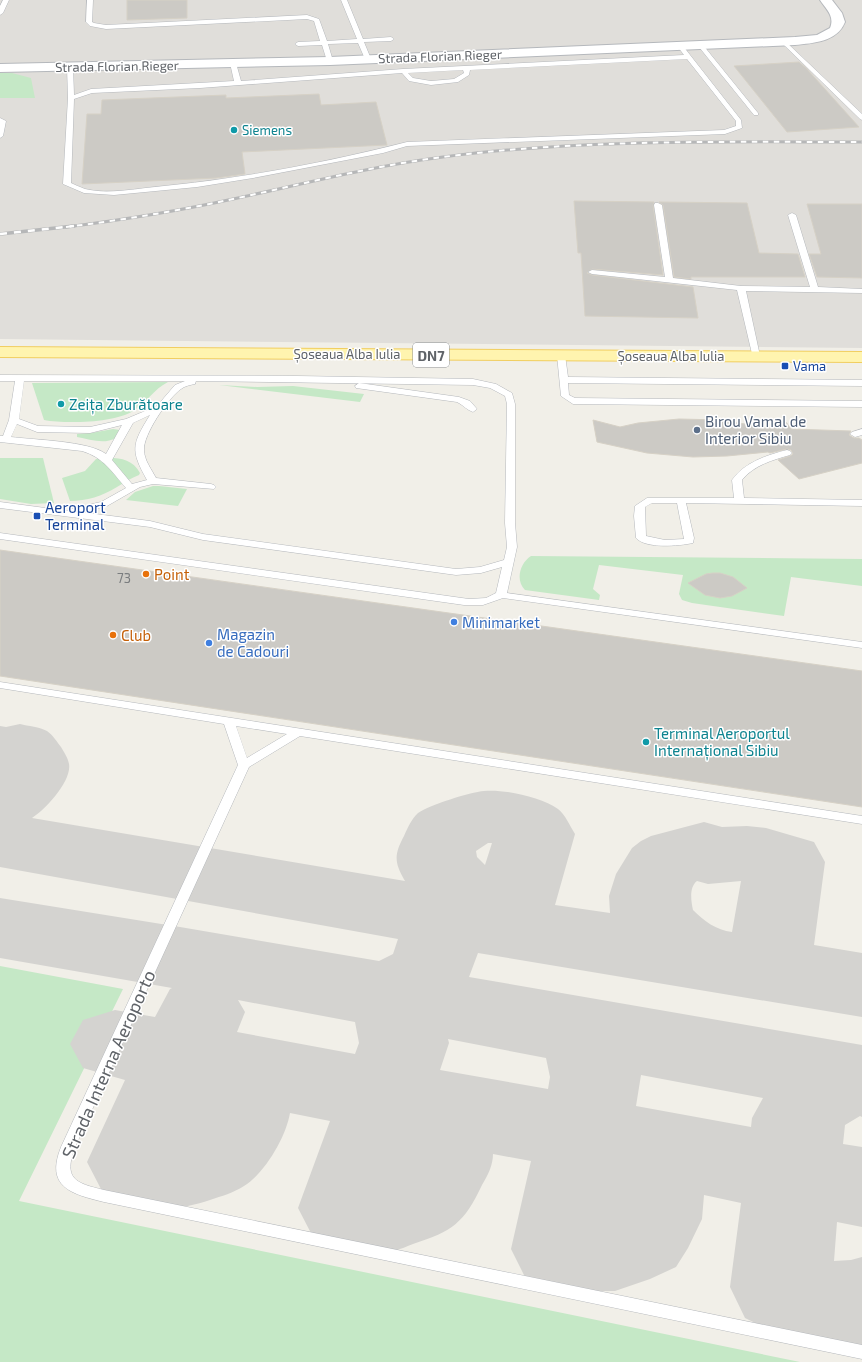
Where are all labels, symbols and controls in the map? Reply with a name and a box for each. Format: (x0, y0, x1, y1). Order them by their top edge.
street label: Strada Florian Rieger (378, 46, 502, 66)
street label: Strada Florian Rieger (55, 57, 179, 75)
place label: Siemens (242, 122, 292, 138)
marker: Siemens (229, 125, 239, 135)
road number: DN7 (413, 343, 449, 367)
street label: Șoseaua Alba Iulia (294, 346, 400, 363)
street label: Șoseaua Alba Iulia (618, 348, 724, 365)
place label: Vama (793, 358, 826, 374)
marker: Vama (780, 361, 790, 371)
place label: Zeița Zburătoare (69, 395, 183, 415)
marker: Zeița Zburătoare (56, 399, 66, 409)
place label: Birou Vamal de Interior Sibiu (705, 412, 806, 447)
marker: Birou Vamal de Interior Sibiu (692, 425, 702, 435)
place label: Aeroport Terminal (45, 498, 106, 533)
marker: Aeroport Terminal (32, 511, 42, 521)
place label: Point (154, 565, 190, 583)
marker: Point (141, 569, 151, 579)
house number: 73 (117, 570, 131, 586)
place label: Minimarket (462, 613, 540, 631)
marker: Minimarket (449, 617, 459, 627)
place label: Magazin de Cadouri (217, 625, 289, 660)
place label: Club (121, 626, 151, 644)
marker: Club (108, 630, 118, 640)
marker: Magazin de Cadouri (204, 638, 214, 648)
place label: Terminal Aeroportul Internațional Sibiu (654, 724, 790, 761)
marker: Terminal Aeroportul Internațional Sibiu (641, 737, 651, 747)
street label: Strada Interna Aeroporto (56, 966, 160, 1162)

